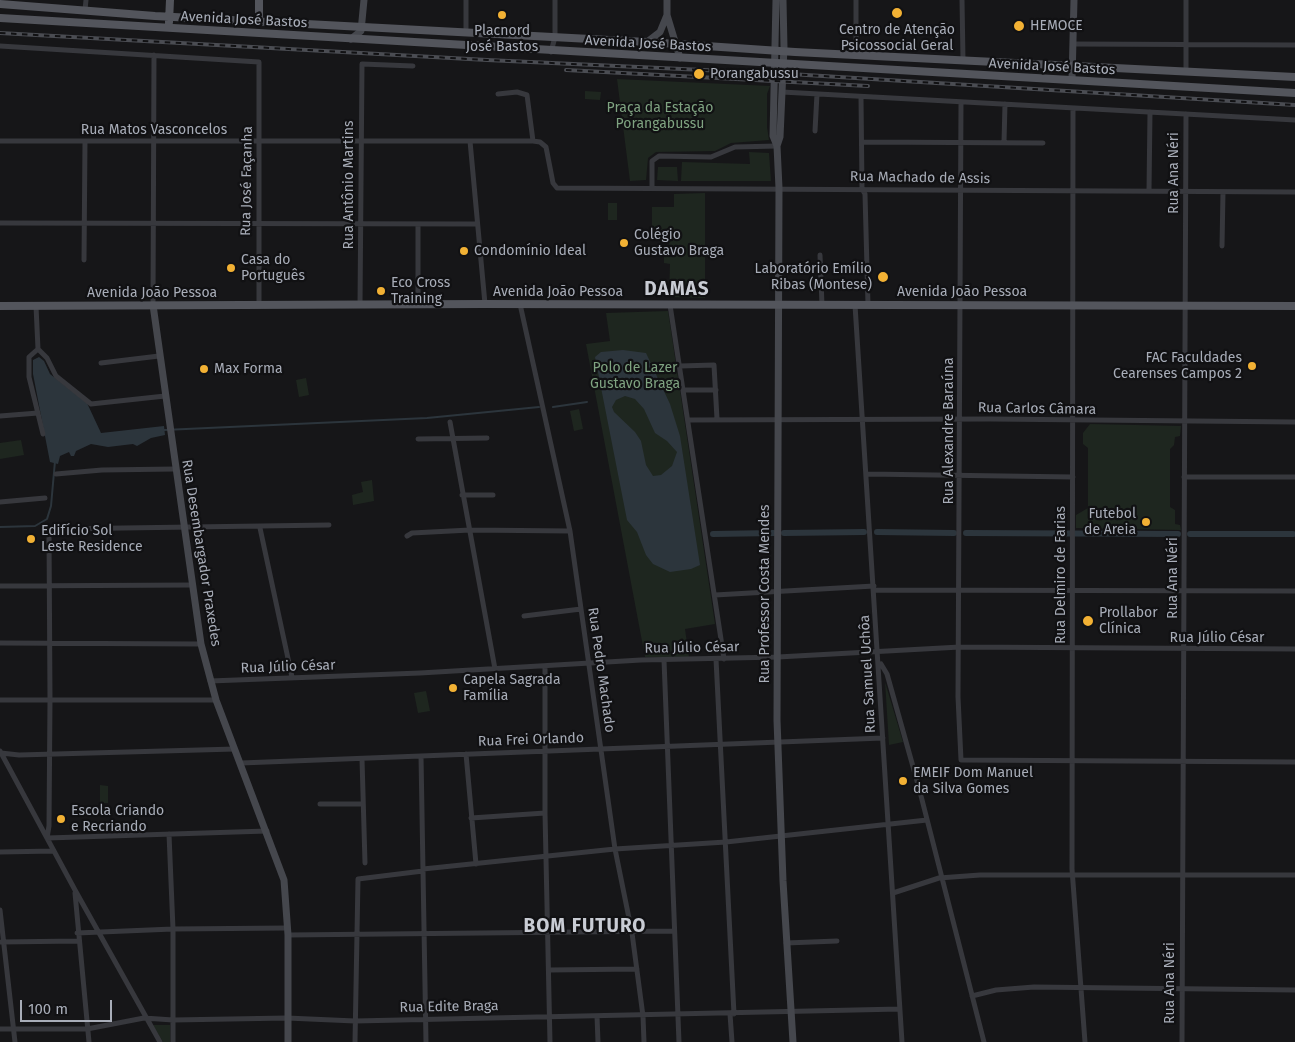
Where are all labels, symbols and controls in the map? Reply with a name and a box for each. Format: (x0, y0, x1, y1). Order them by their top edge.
marker: Centro de Atenção Psicossocial Geral (890, 6, 904, 20)
street label: Avenida José Bastos (180, 8, 308, 32)
marker: Placnord José Bastos (496, 9, 508, 21)
place label: HEMOCE (1030, 18, 1083, 34)
marker: HEMOCE (1012, 19, 1026, 33)
place label: Centro de Atenção Psicossocial Geral (839, 22, 955, 54)
place label: Placnord José Bastos (466, 23, 538, 56)
street label: Avenida José Bastos (584, 32, 712, 56)
street label: Avenida José Bastos (988, 55, 1116, 79)
place label: Porangabussu (710, 66, 799, 82)
marker: Porangabussu (692, 67, 706, 81)
park label: Praça da Estação Porangabussu (607, 100, 713, 132)
street label: Rua Antônio Martins (341, 121, 357, 249)
street label: Rua Matos Vasconcelos (81, 122, 227, 138)
street label: Rua José Façanha (238, 126, 256, 236)
street label: Rua Ana Néri (1166, 132, 1182, 214)
street label: Rua Machado de Assis (850, 168, 990, 188)
place label: Colégio Gustavo Braga (634, 227, 724, 260)
marker: Colégio Gustavo Braga (618, 237, 630, 249)
place label: Condomínio Ideal (474, 243, 586, 259)
marker: Condomínio Ideal (458, 245, 470, 257)
place label: Casa do Português (241, 252, 305, 284)
place label: Laboratório Emílio Ribas (Montese) (755, 261, 872, 294)
marker: Casa do Português (225, 262, 237, 274)
marker: Laboratório Emílio Ribas (Montese) (876, 270, 890, 284)
place label: Eco Cross Training (391, 275, 450, 308)
district label: DAMAS (644, 279, 710, 301)
street label: Avenida João Pessoa (493, 284, 623, 300)
street label: Avenida João Pessoa (897, 284, 1027, 300)
street label: Avenida João Pessoa (87, 285, 217, 301)
marker: Eco Cross Training (375, 285, 387, 297)
place label: FAC Faculdades Cearenses Campos 2 (1113, 350, 1242, 382)
street label: Rua Alexandre Baraúna (941, 357, 957, 505)
park label: Polo de Lazer Gustavo Braga (590, 360, 680, 392)
marker: FAC Faculdades Cearenses Campos 2 (1246, 360, 1258, 372)
place label: Max Forma (214, 361, 283, 377)
marker: Max Forma (198, 363, 210, 375)
street label: Rua Carlos Câmara (978, 400, 1096, 418)
street label: Rua Desembargador Praxedes (178, 458, 224, 648)
street label: Rua Professor Costa Mendes (757, 504, 773, 684)
street label: Rua Delmiro de Farias (1053, 506, 1069, 644)
place label: Futebol de Areia (1084, 506, 1136, 538)
marker: Futebol de Areia (1140, 516, 1152, 528)
place label: Edifício Sol Leste Residence (41, 523, 143, 556)
marker: Edifício Sol Leste Residence (25, 533, 37, 545)
street label: Rua Ana Néri (1165, 537, 1181, 619)
place label: Prollabor Clínica (1099, 605, 1158, 638)
street label: Rua Pedro Machado (584, 606, 618, 734)
street label: Rua Samuel Uchôa (857, 614, 879, 734)
marker: Prollabor Clínica (1081, 614, 1095, 628)
street label: Rua Júlio César (1170, 630, 1264, 646)
street label: Rua Júlio César (644, 639, 740, 657)
street label: Rua Júlio César (240, 657, 336, 677)
place label: Capela Sagrada Família (463, 672, 561, 704)
marker: Capela Sagrada Família (447, 682, 459, 694)
street label: Rua Frei Orlando (478, 730, 584, 750)
place label: EMEIF Dom Manuel da Silva Gomes (913, 765, 1033, 798)
marker: EMEIF Dom Manuel da Silva Gomes (897, 775, 909, 787)
place label: Escola Criando e Recriando (71, 803, 164, 836)
marker: Escola Criando e Recriando (55, 813, 67, 825)
district label: BOM FUTURO (522, 916, 648, 938)
street label: Rua Ana Néri (1162, 942, 1178, 1024)
scale bar (22, 990, 115, 1022)
street label: Rua Edite Braga (399, 998, 499, 1016)
text: 100 m (28, 1000, 68, 1018)

